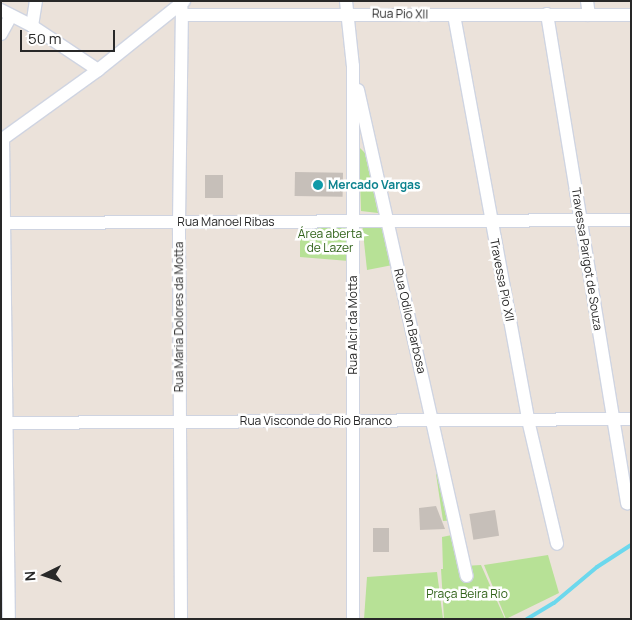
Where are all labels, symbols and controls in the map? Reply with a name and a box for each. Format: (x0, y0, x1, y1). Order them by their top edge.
street label: Rua Pio XII (372, 6, 428, 22)
scale bar (22, 20, 118, 52)
text: 50 m (28, 28, 62, 49)
place label: Mercado Vargas (328, 178, 420, 192)
marker: Mercado Vargas (312, 179, 324, 191)
street label: Travessa Parigot de Souza (569, 186, 605, 332)
street label: Rua Manoel Ribas (177, 215, 275, 229)
park label: Área aberta de Lazer (298, 227, 362, 255)
street label: Travessa Pio XII (487, 237, 517, 323)
street label: Rua Maria Dolores da Motta (172, 242, 186, 392)
street label: Rua Odilon Barbosa (391, 267, 429, 375)
street label: Rua Alcir da Motta (346, 275, 360, 375)
street label: Rua Visconde do Rio Branco (240, 414, 392, 428)
north arrow (20, 550, 70, 600)
text: N (20, 570, 39, 582)
park label: Praça Beira Rio (426, 587, 508, 601)

